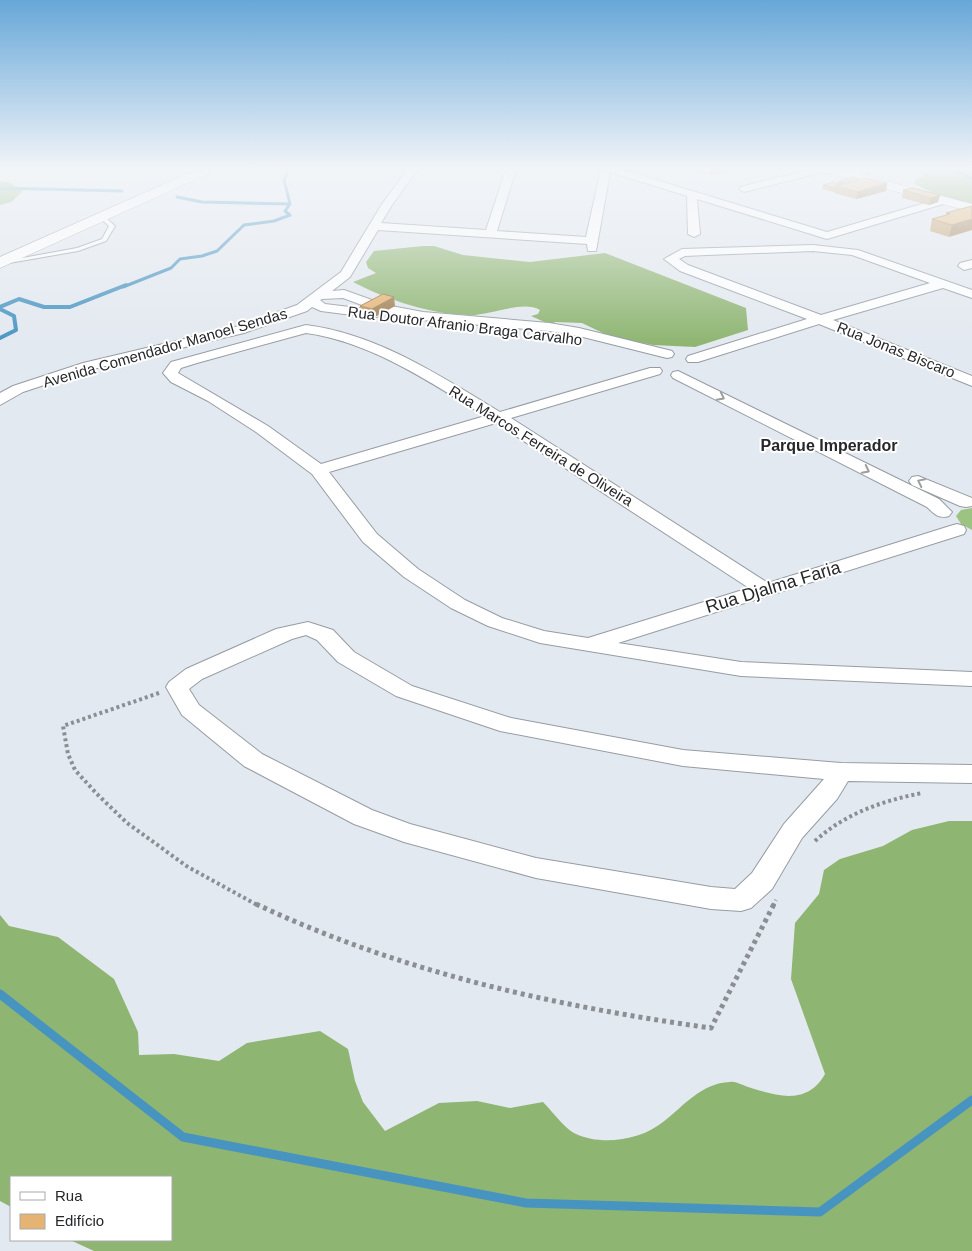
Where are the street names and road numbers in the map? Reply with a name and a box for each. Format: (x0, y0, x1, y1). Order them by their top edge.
street label: Rua Doutor Afranio Braga Carvalho (347, 303, 583, 348)
street label: Avenida Comendador Manoel Sendas (41, 304, 289, 391)
street label: Rua Jonas Biscaro (835, 318, 958, 381)
street label: Rua Marcos Ferreira de Oliveira (446, 382, 637, 510)
street label: Rua Djalma Faria (703, 557, 844, 617)

